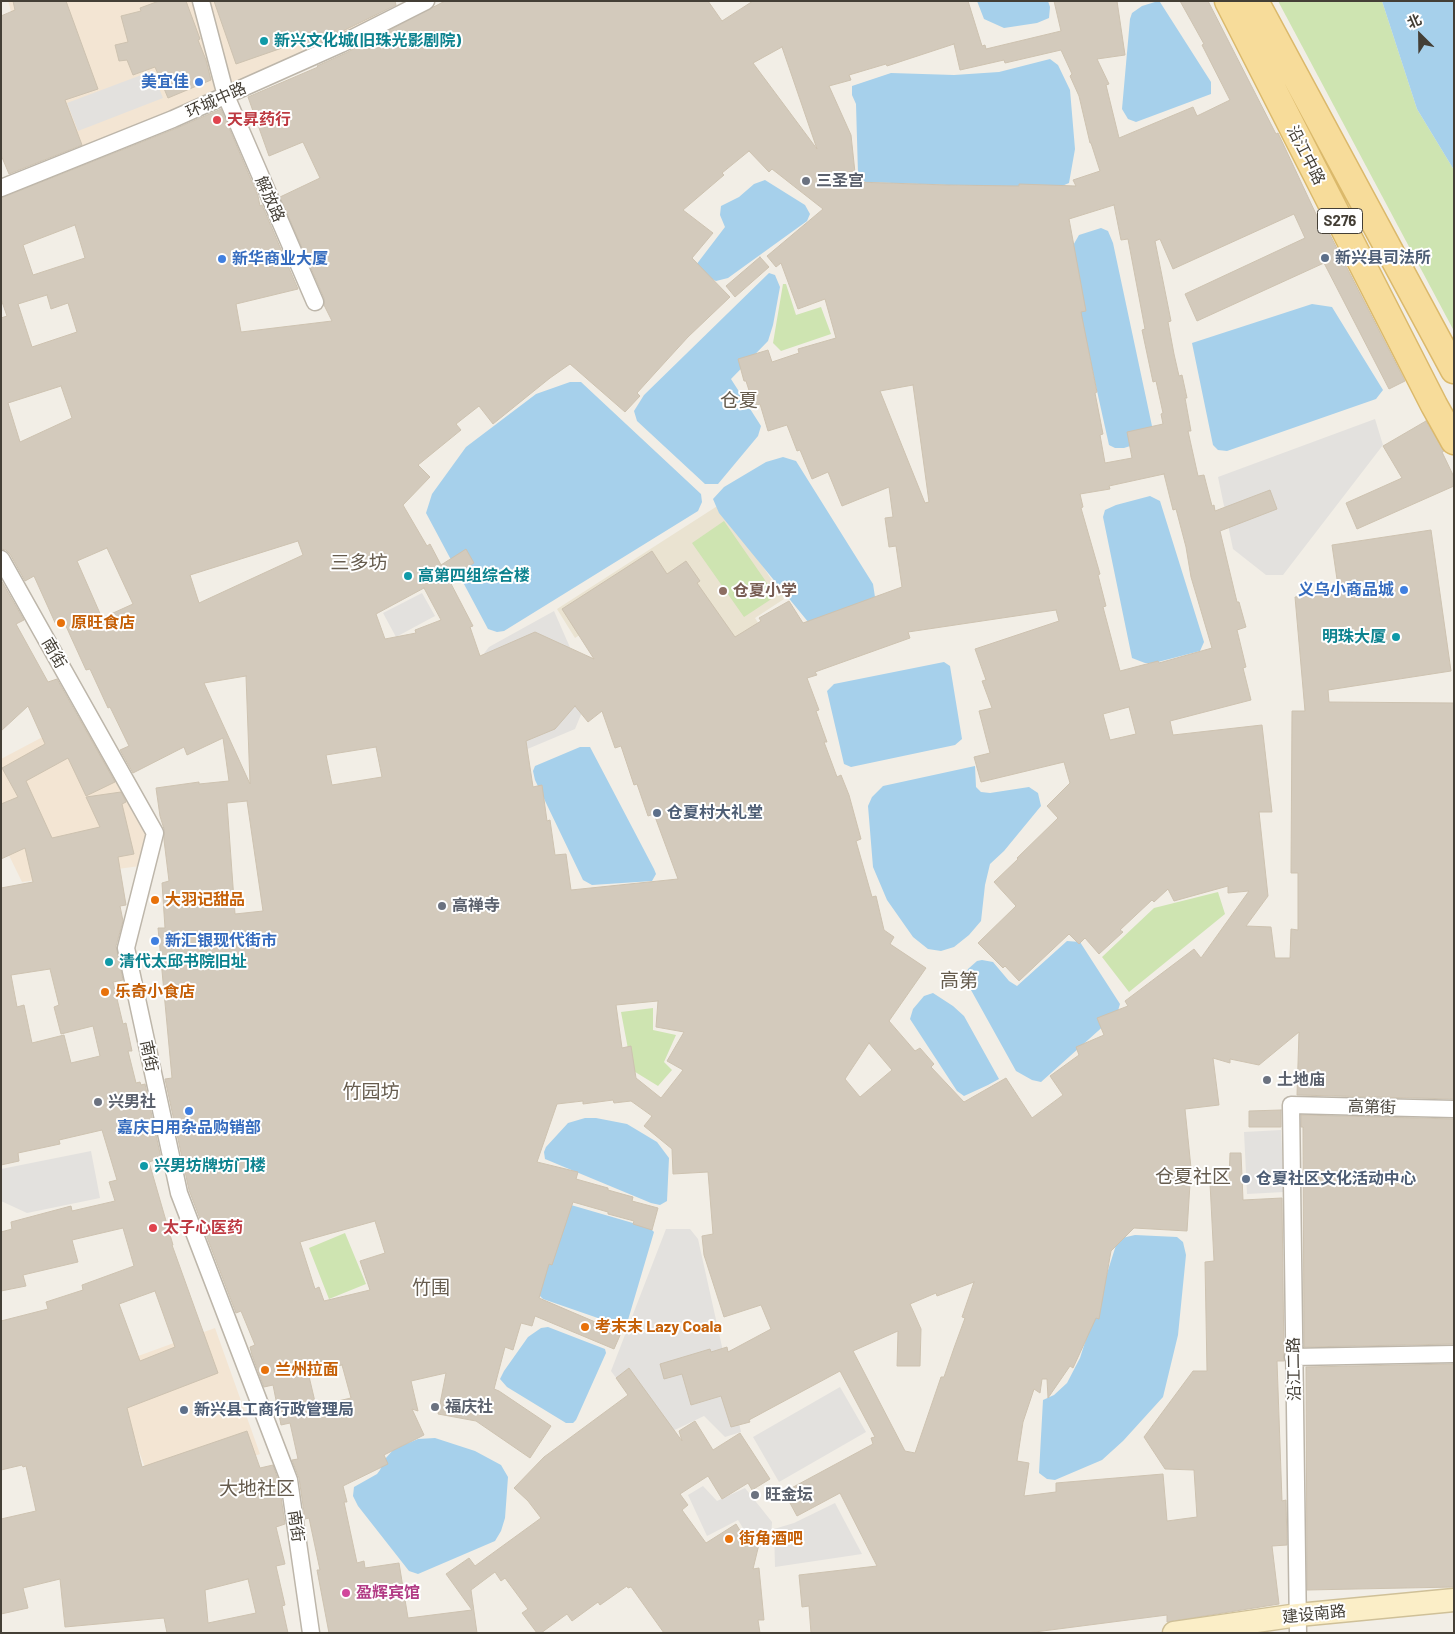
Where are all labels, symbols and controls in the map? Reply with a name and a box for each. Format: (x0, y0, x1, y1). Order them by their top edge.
north arrow (1395, 10, 1445, 60)
text: 北 (1404, 10, 1424, 31)
place label: 新兴文化城(旧珠光影剧院) (274, 31, 461, 51)
marker: 新兴文化城(旧珠光影剧院) (258, 35, 270, 47)
place label: 美宜佳 (141, 72, 189, 92)
marker: 美宜佳 (193, 76, 205, 88)
street label: 环城中路 (183, 78, 249, 122)
place label: 天昇药行 (227, 110, 291, 130)
marker: 天昇药行 (211, 114, 223, 126)
street label: 沿江中路 (1283, 122, 1329, 188)
place label: 三圣宫 (816, 171, 864, 191)
street label: 解放路 (251, 173, 289, 225)
marker: 三圣宫 (800, 175, 812, 187)
road number: S276 (1318, 208, 1362, 234)
place label: 新兴县司法所 (1335, 248, 1431, 268)
place label: 新华商业大厦 (232, 249, 328, 269)
marker: 新兴县司法所 (1319, 252, 1331, 264)
marker: 新华商业大厦 (216, 253, 228, 265)
district label: 仓夏 (720, 390, 758, 412)
district label: 三多坊 (331, 552, 387, 574)
place label: 高第四组综合楼 (418, 566, 530, 586)
marker: 高第四组综合楼 (402, 570, 414, 582)
place label: 义乌小商品城 (1298, 580, 1394, 600)
place label: 仓夏小学 (733, 581, 797, 601)
marker: 义乌小商品城 (1398, 584, 1410, 596)
marker: 仓夏小学 (717, 585, 729, 597)
place label: 原旺食店 (71, 613, 135, 633)
marker: 原旺食店 (55, 617, 67, 629)
place label: 明珠大厦 (1322, 627, 1386, 647)
marker: 明珠大厦 (1390, 631, 1402, 643)
street label: 南街 (38, 634, 70, 672)
place label: 仓夏村大礼堂 (667, 803, 763, 823)
marker: 仓夏村大礼堂 (651, 807, 663, 819)
place label: 大羽记甜品 (165, 890, 245, 910)
marker: 大羽记甜品 (149, 894, 161, 906)
place label: 高禅寺 (452, 896, 500, 916)
marker: 高禅寺 (436, 900, 448, 912)
place label: 新汇银现代街市 (165, 931, 277, 951)
marker: 新汇银现代街市 (149, 935, 161, 947)
place label: 清代太邱书院旧址 (119, 952, 247, 972)
marker: 清代太邱书院旧址 (103, 956, 115, 968)
district label: 高第 (940, 970, 978, 992)
place label: 乐奇小食店 (115, 982, 195, 1002)
marker: 乐奇小食店 (99, 986, 111, 998)
street label: 南街 (136, 1038, 162, 1074)
place label: 土地庙 (1277, 1070, 1325, 1090)
marker: 土地庙 (1261, 1074, 1273, 1086)
district label: 竹园坊 (343, 1081, 399, 1103)
place label: 兴男社 (108, 1092, 156, 1112)
marker: 兴男社 (92, 1096, 104, 1108)
street label: 高第街 (1348, 1097, 1396, 1117)
marker: 嘉庆日用杂品购销部 (183, 1105, 195, 1117)
place label: 嘉庆日用杂品购销部 (117, 1118, 261, 1138)
place label: 兴男坊牌坊门楼 (154, 1156, 266, 1176)
marker: 兴男坊牌坊门楼 (138, 1160, 150, 1172)
district label: 仓夏社区 (1155, 1166, 1231, 1188)
place label: 仓夏社区文化活动中心 (1256, 1169, 1416, 1189)
marker: 仓夏社区文化活动中心 (1240, 1173, 1252, 1185)
place label: 太子心医药 (163, 1218, 243, 1238)
marker: 太子心医药 (147, 1222, 159, 1234)
district label: 竹围 (412, 1277, 450, 1299)
place label: 考末末 Lazy Coala (595, 1317, 722, 1337)
marker: 考末末 Lazy Coala (579, 1321, 591, 1333)
street label: 沿江二路 (1284, 1337, 1304, 1401)
place label: 兰州拉面 (275, 1360, 339, 1380)
marker: 兰州拉面 (259, 1364, 271, 1376)
place label: 福庆社 (445, 1397, 493, 1417)
place label: 新兴县工商行政管理局 (194, 1400, 354, 1420)
marker: 福庆社 (429, 1401, 441, 1413)
marker: 新兴县工商行政管理局 (178, 1404, 190, 1416)
district label: 大地社区 (219, 1478, 295, 1500)
place label: 旺金坛 (765, 1485, 813, 1505)
marker: 旺金坛 (749, 1489, 761, 1501)
street label: 南街 (284, 1509, 308, 1543)
place label: 街角酒吧 (739, 1529, 803, 1549)
marker: 街角酒吧 (723, 1533, 735, 1545)
place label: 盈辉宾馆 (356, 1583, 420, 1603)
marker: 盈辉宾馆 (340, 1587, 352, 1599)
street label: 建设南路 (1281, 1601, 1347, 1627)

